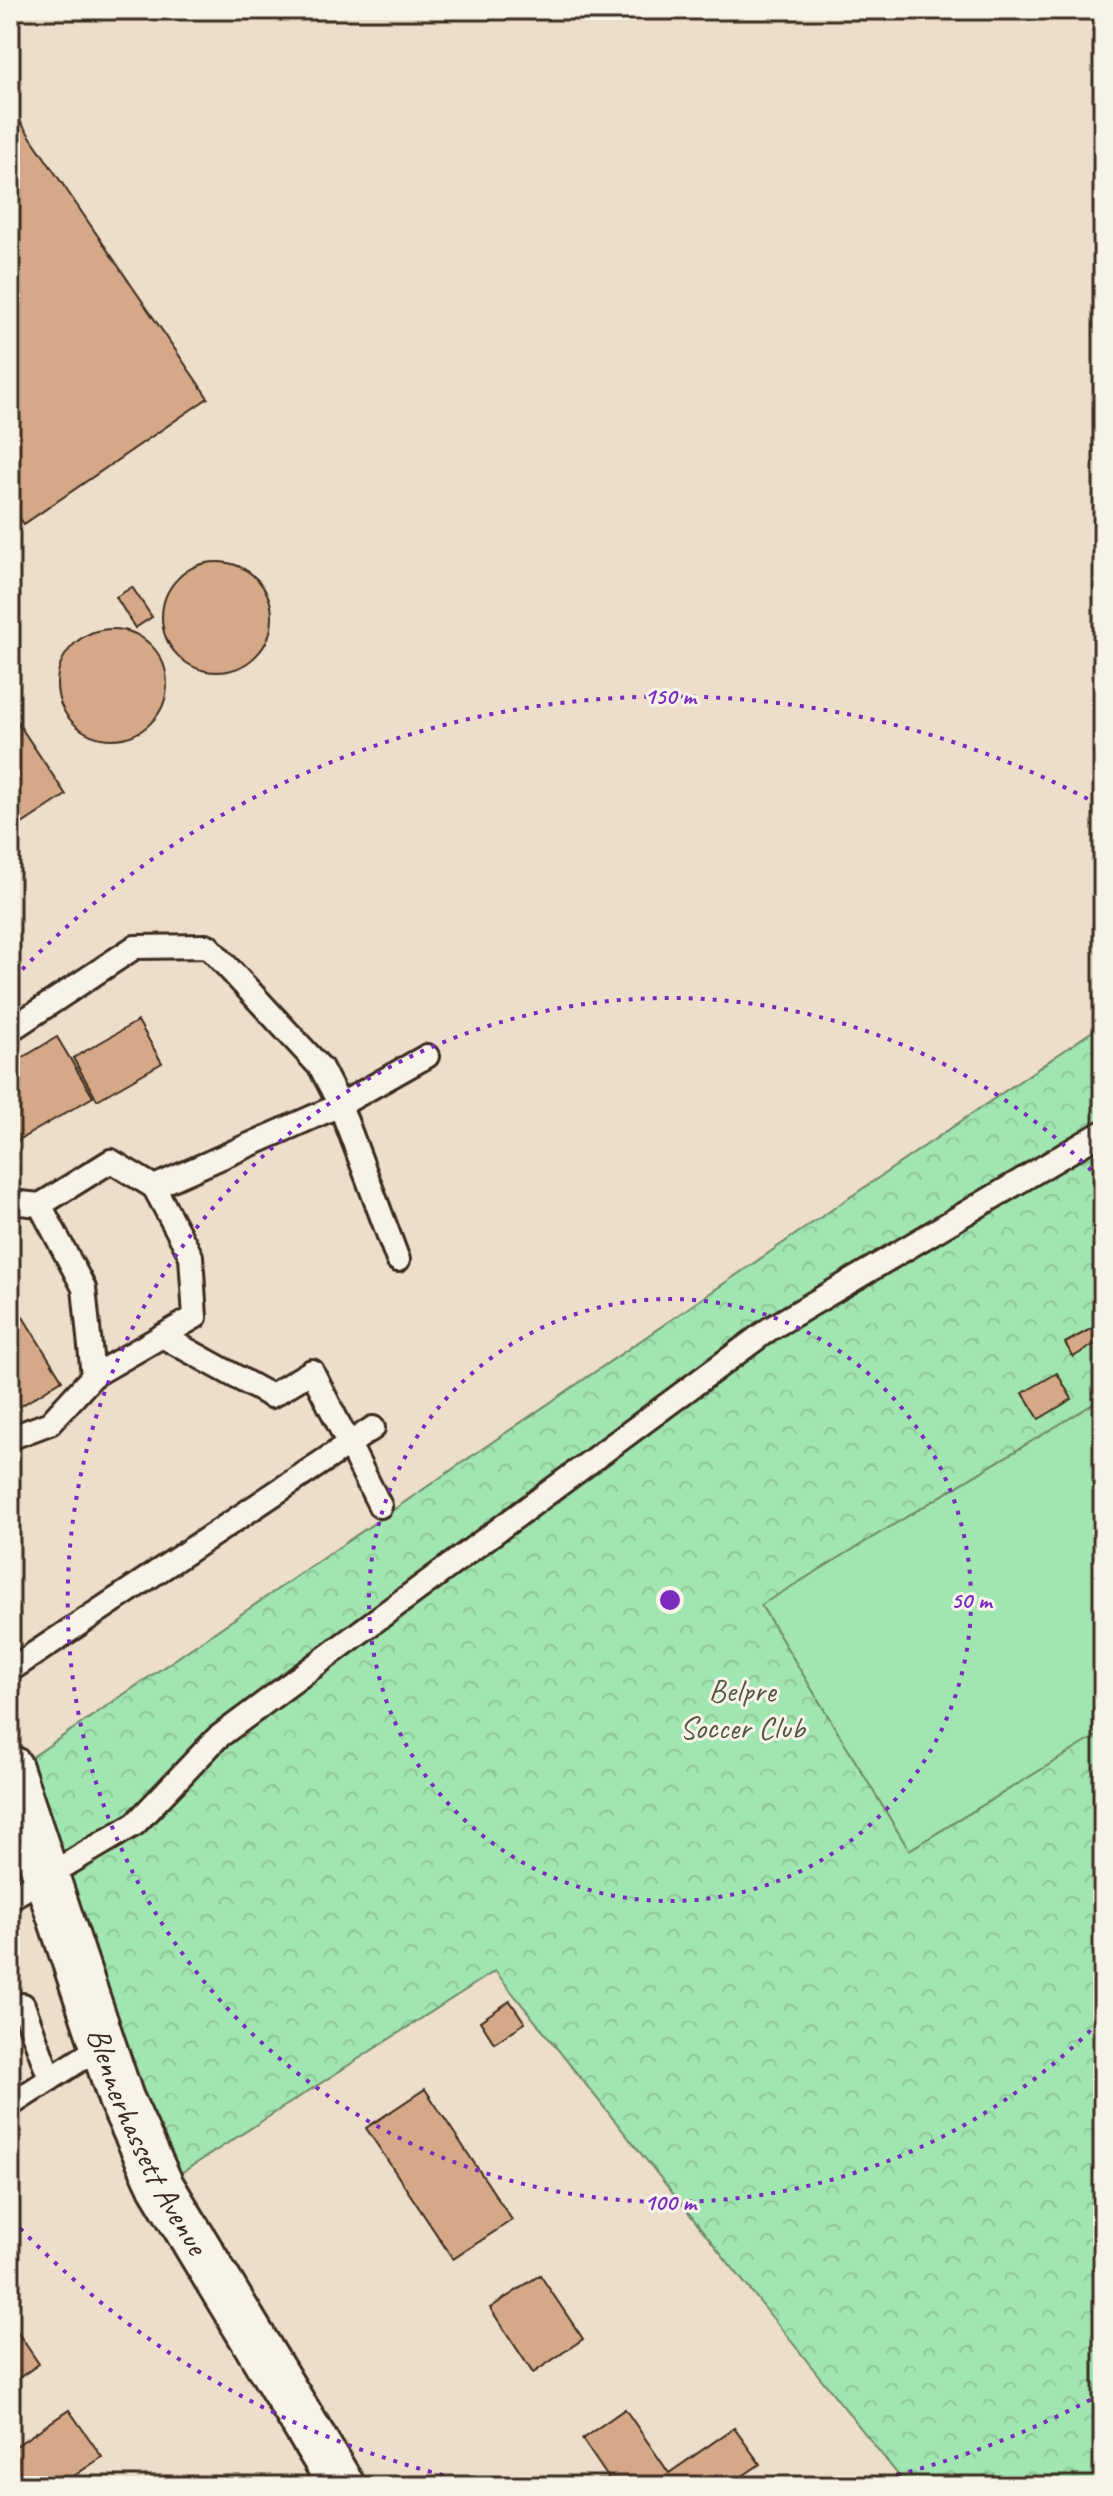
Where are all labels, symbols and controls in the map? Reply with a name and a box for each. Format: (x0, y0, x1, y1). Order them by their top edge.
text: 150 m (644, 681, 698, 711)
text: 50 m (951, 1585, 994, 1615)
centre of rings (656, 1586, 684, 1614)
park label: Belpre Soccer Club (679, 1670, 807, 1748)
street label: Blennerhassett Avenue (78, 2022, 219, 2264)
text: 100 m (644, 2187, 698, 2217)

